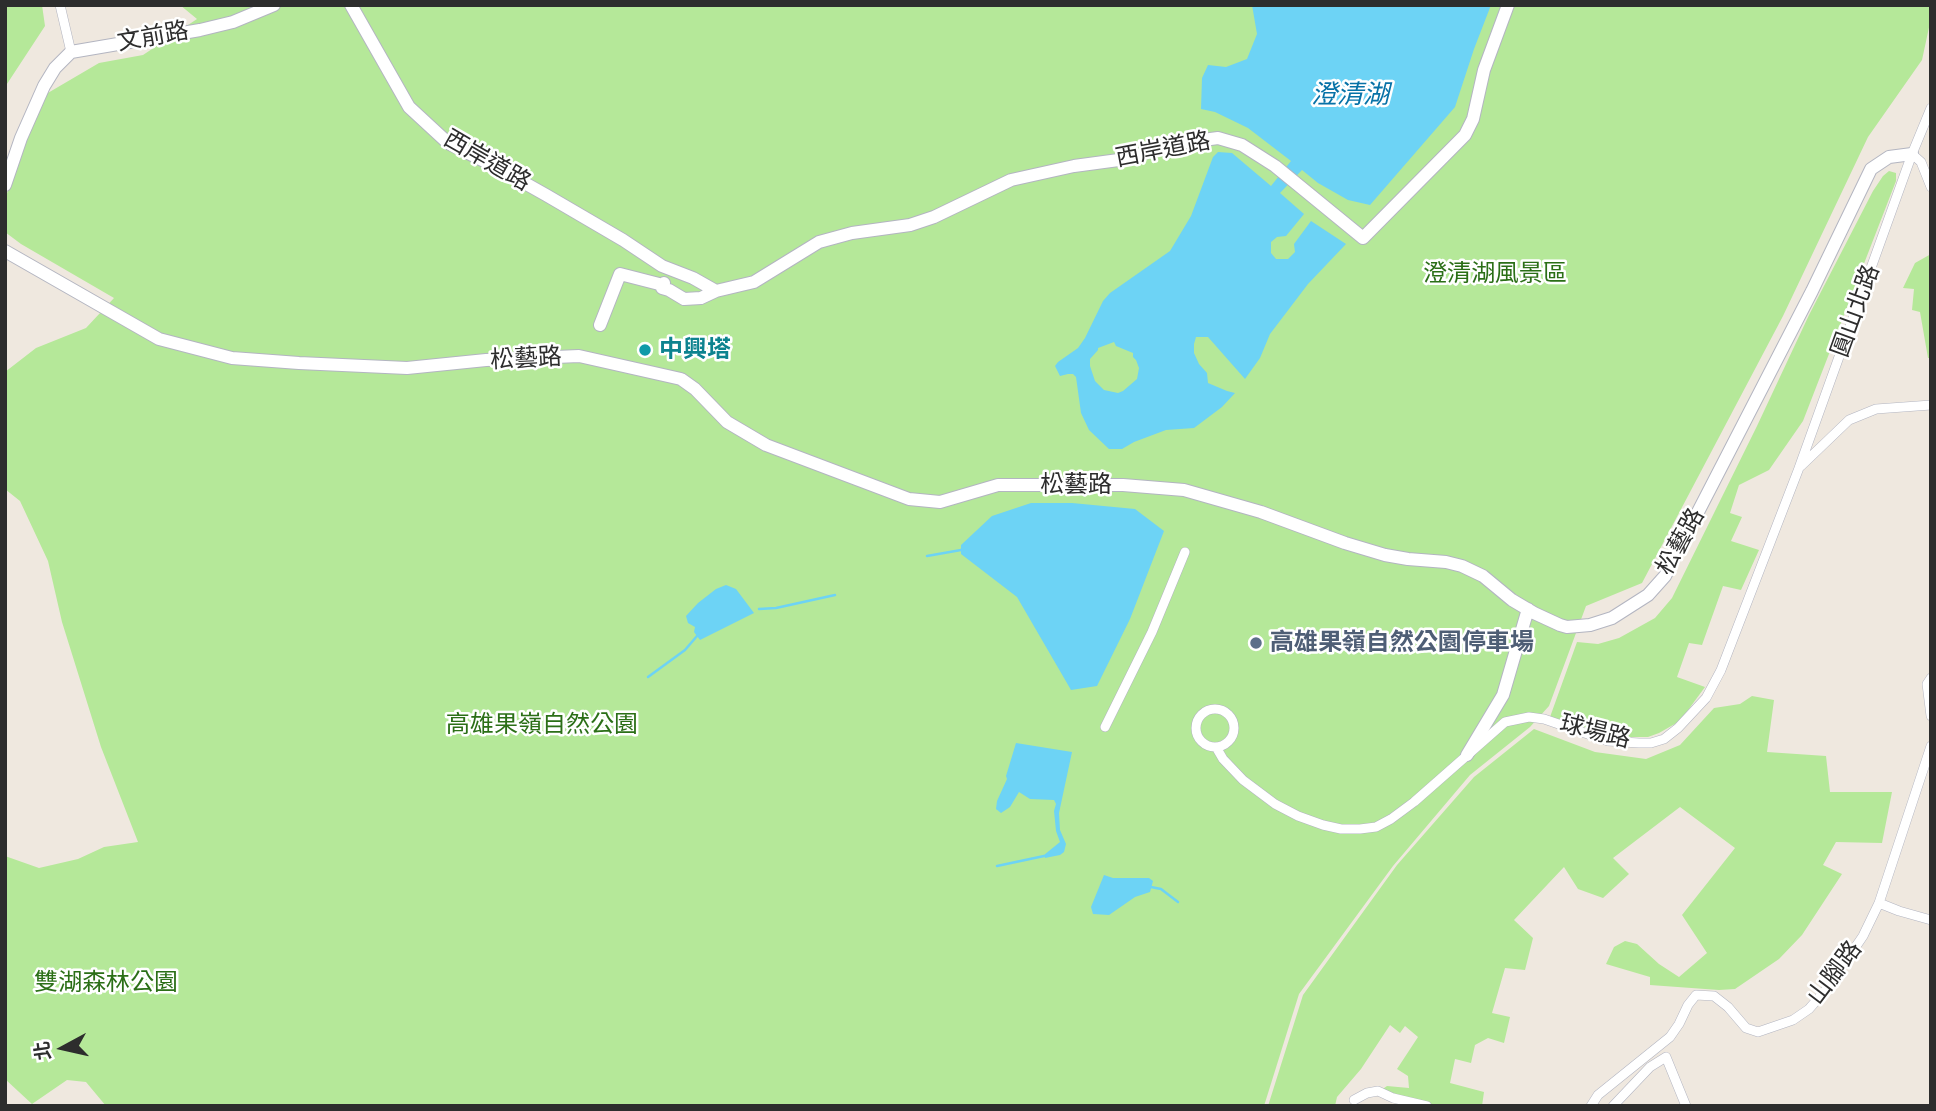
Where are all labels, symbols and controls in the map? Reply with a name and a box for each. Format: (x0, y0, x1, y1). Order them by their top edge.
street label: 文前路 (115, 17, 191, 57)
water label: 澄清湖 (1311, 79, 1389, 111)
street label: 西岸道路 (438, 125, 536, 197)
street label: 西岸道路 (1113, 127, 1213, 173)
park label: 澄清湖風景區 (1423, 260, 1567, 288)
street label: 圓山北路 (1826, 261, 1886, 361)
place label: 中興塔 (659, 336, 731, 364)
marker: 中興塔 (637, 342, 653, 358)
street label: 松藝路 (489, 343, 563, 375)
street label: 松藝路 (1040, 471, 1112, 499)
street label: 松藝路 (1651, 504, 1711, 580)
place label: 高雄果嶺自然公園停車場 (1270, 629, 1534, 657)
marker: 高雄果嶺自然公園停車場 (1248, 635, 1264, 651)
street label: 球場路 (1557, 709, 1633, 755)
park label: 高雄果嶺自然公園 (446, 711, 638, 739)
street label: 山腳路 (1802, 936, 1868, 1010)
park label: 雙湖森林公園 (34, 969, 178, 997)
north arrow (28, 1013, 98, 1083)
text: 北 (29, 1040, 55, 1062)

